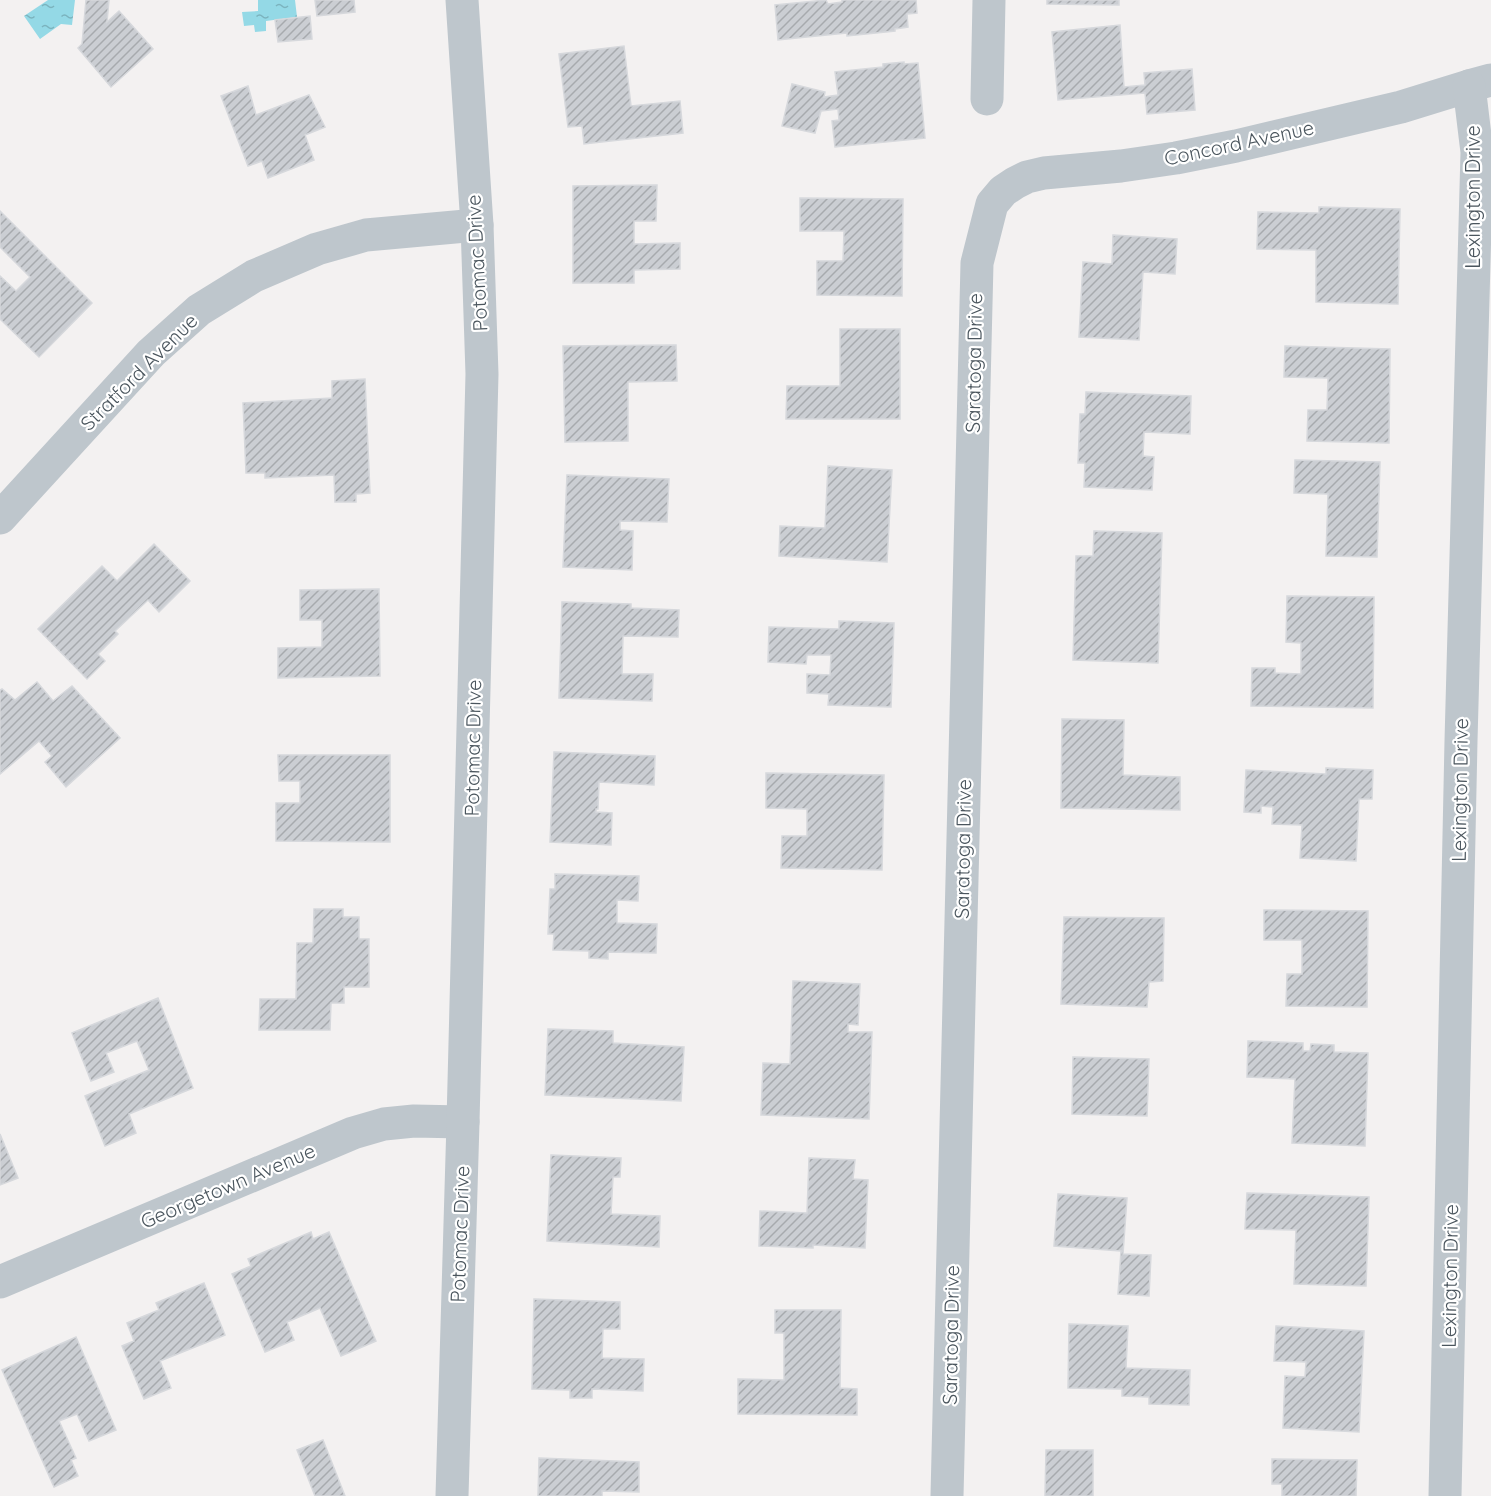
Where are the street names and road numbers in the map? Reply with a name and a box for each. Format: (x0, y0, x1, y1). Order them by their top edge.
street label: Concord Avenue (1162, 114, 1316, 171)
street label: Lexington Drive (1460, 125, 1485, 269)
street label: Potomac Drive (460, 194, 493, 332)
street label: Saratoga Drive (960, 293, 987, 433)
street label: Stratford Avenue (75, 308, 203, 436)
street label: Potomac Drive (459, 679, 486, 817)
street label: Lexington Drive (1446, 718, 1473, 862)
street label: Saratoga Drive (949, 779, 976, 919)
street label: Georgetown Avenue (137, 1137, 319, 1234)
street label: Potomac Drive (445, 1165, 474, 1303)
street label: Lexington Drive (1436, 1204, 1463, 1348)
street label: Saratoga Drive (937, 1265, 964, 1405)

